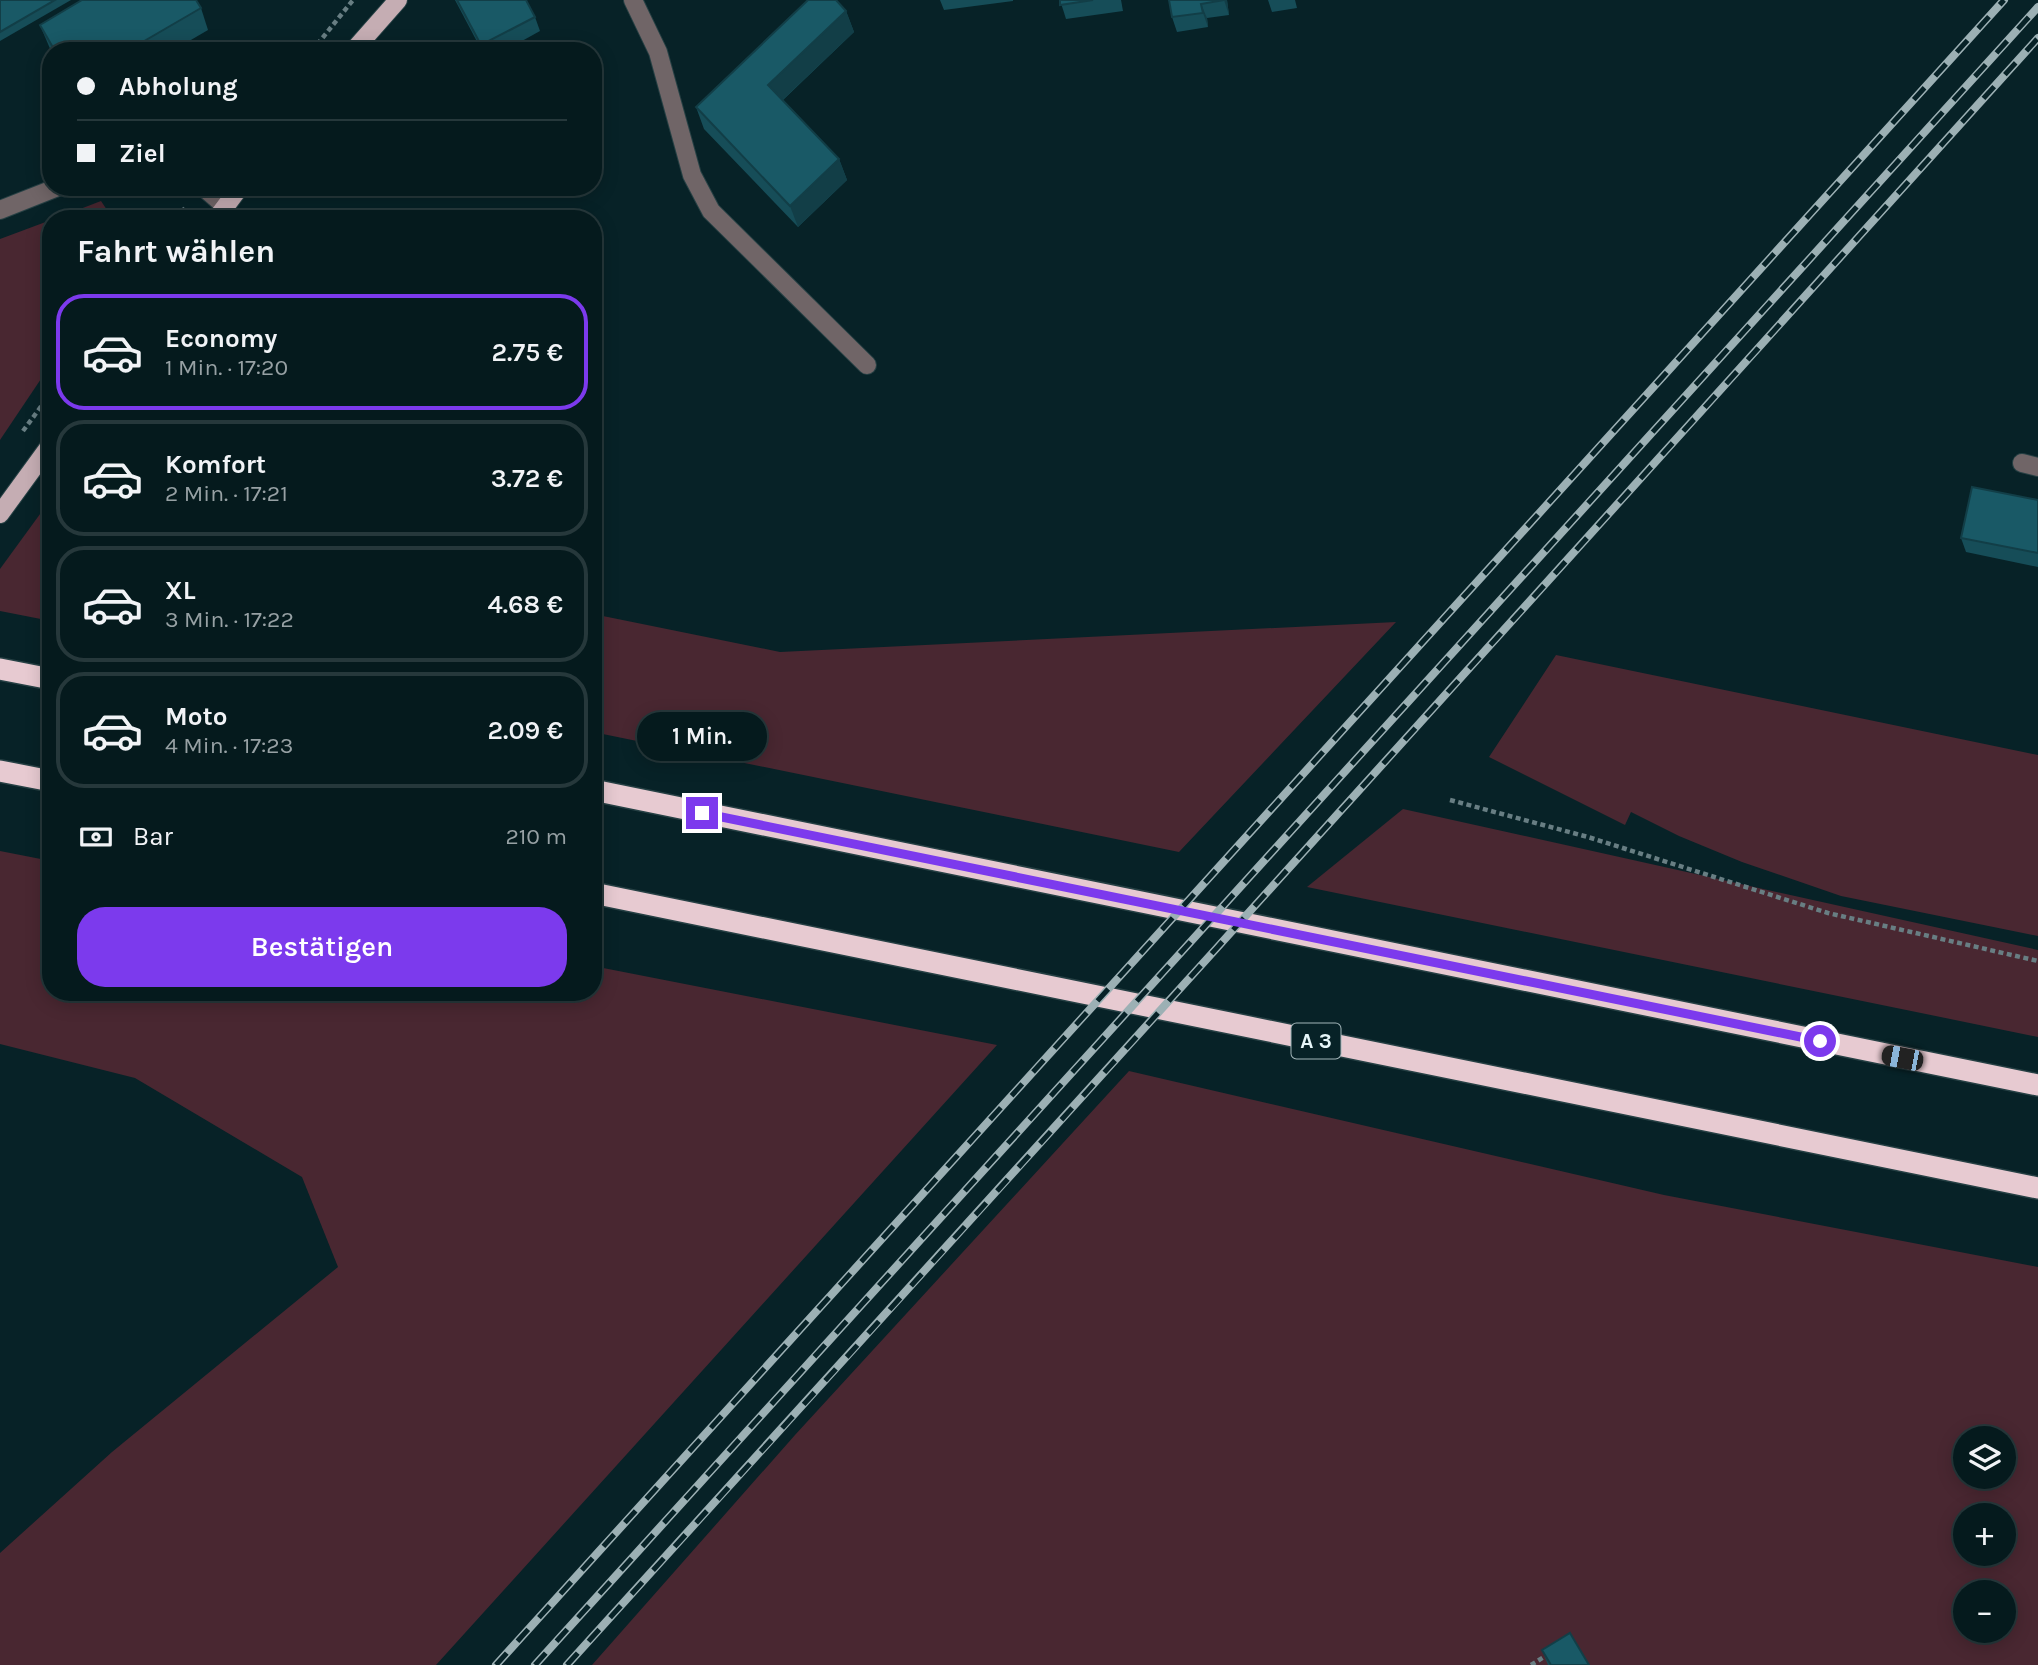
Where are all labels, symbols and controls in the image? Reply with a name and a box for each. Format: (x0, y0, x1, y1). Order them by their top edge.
text: Abholung (119, 71, 238, 102)
text: Ziel (119, 138, 166, 169)
text: Fahrt wählen (77, 233, 275, 270)
icon: car (81, 321, 144, 384)
text: Economy (165, 323, 277, 354)
text: 2.75 € (492, 337, 563, 368)
text: 1 Min. · 17:20 (165, 354, 288, 381)
icon: car (81, 447, 144, 510)
text: Komfort (165, 449, 266, 480)
text: 3.72 € (491, 463, 563, 494)
text: 2 Min. · 17:21 (165, 480, 288, 507)
icon: car (81, 573, 144, 636)
text: XL (165, 575, 196, 606)
text: 4.68 € (488, 589, 563, 620)
text: 3 Min. · 17:22 (165, 606, 294, 633)
icon: car (81, 699, 144, 762)
text: Moto (165, 701, 227, 732)
callout: 1 Min. (637, 712, 767, 760)
text: 2.09 € (488, 715, 563, 746)
text: 1 Min. (672, 723, 732, 750)
text: 4 Min. · 17:23 (165, 732, 293, 759)
route end (686, 797, 718, 829)
icon: cash (77, 818, 115, 856)
text: Bar (133, 821, 173, 852)
text: 210 m (505, 823, 567, 850)
button: Bestätigen (77, 907, 567, 987)
road number: A 3 (1292, 1024, 1340, 1058)
route start (1804, 1025, 1836, 1057)
car (1880, 1044, 1925, 1072)
map controls (1953, 1426, 2016, 1643)
button: layers (1953, 1426, 2016, 1489)
button: + (1953, 1503, 2016, 1566)
button: − (1953, 1580, 2016, 1643)

